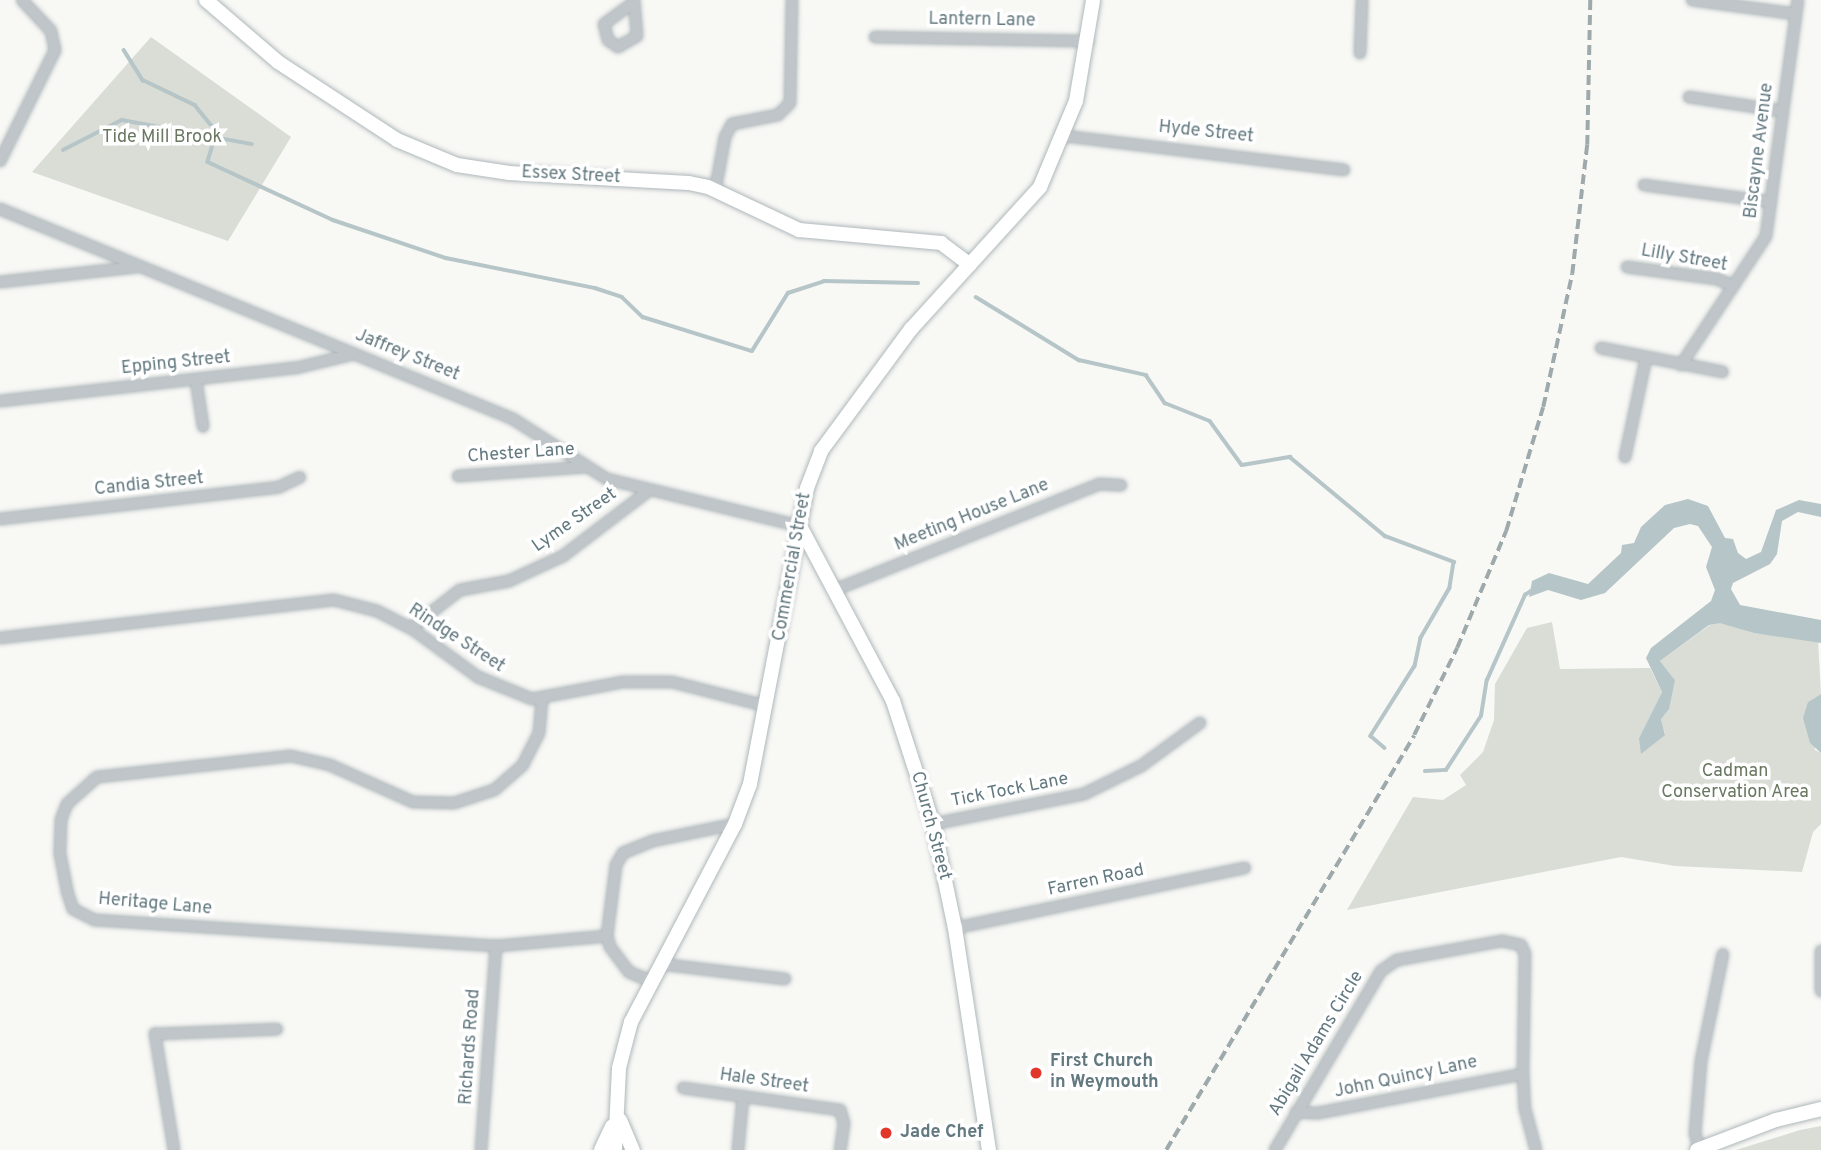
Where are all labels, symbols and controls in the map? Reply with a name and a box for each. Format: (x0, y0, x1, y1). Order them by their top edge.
street label: Lantern Lane (928, 9, 1036, 33)
street label: Biscayne Avenue (1741, 82, 1779, 220)
street label: Hyde Street (1157, 117, 1255, 149)
park label: Tide Mill Brook (102, 127, 222, 149)
street label: Essex Street (521, 163, 621, 189)
street label: Lilly Street (1639, 241, 1729, 277)
street label: Jaffrey Street (352, 325, 462, 387)
street label: Epping Street (120, 348, 232, 380)
street label: Chester Lane (467, 439, 575, 469)
street label: Candia Street (93, 469, 205, 501)
street label: Meeting House Lane (892, 475, 1052, 557)
street label: Lyme Street (529, 484, 621, 558)
street label: Commercial Street (769, 491, 817, 643)
street label: Rindge Street (404, 600, 508, 678)
park label: Cadman Conservation Area (1661, 762, 1809, 804)
street label: Church Street (905, 769, 955, 883)
street label: Tick Tock Lane (949, 769, 1071, 813)
street label: Farren Road (1046, 860, 1146, 902)
street label: Heritage Lane (97, 889, 213, 921)
street label: Abigail Adams Circle (1265, 967, 1369, 1121)
street label: Richards Road (456, 988, 486, 1106)
place label: First Church in Weymouth (1050, 1052, 1159, 1094)
street label: John Quincy Lane (1333, 1052, 1479, 1104)
street label: Hale Street (718, 1065, 810, 1099)
marker: First Church in Weymouth (1028, 1065, 1044, 1081)
place label: Jade Chef (900, 1122, 984, 1144)
marker: Jade Chef (878, 1125, 894, 1141)

